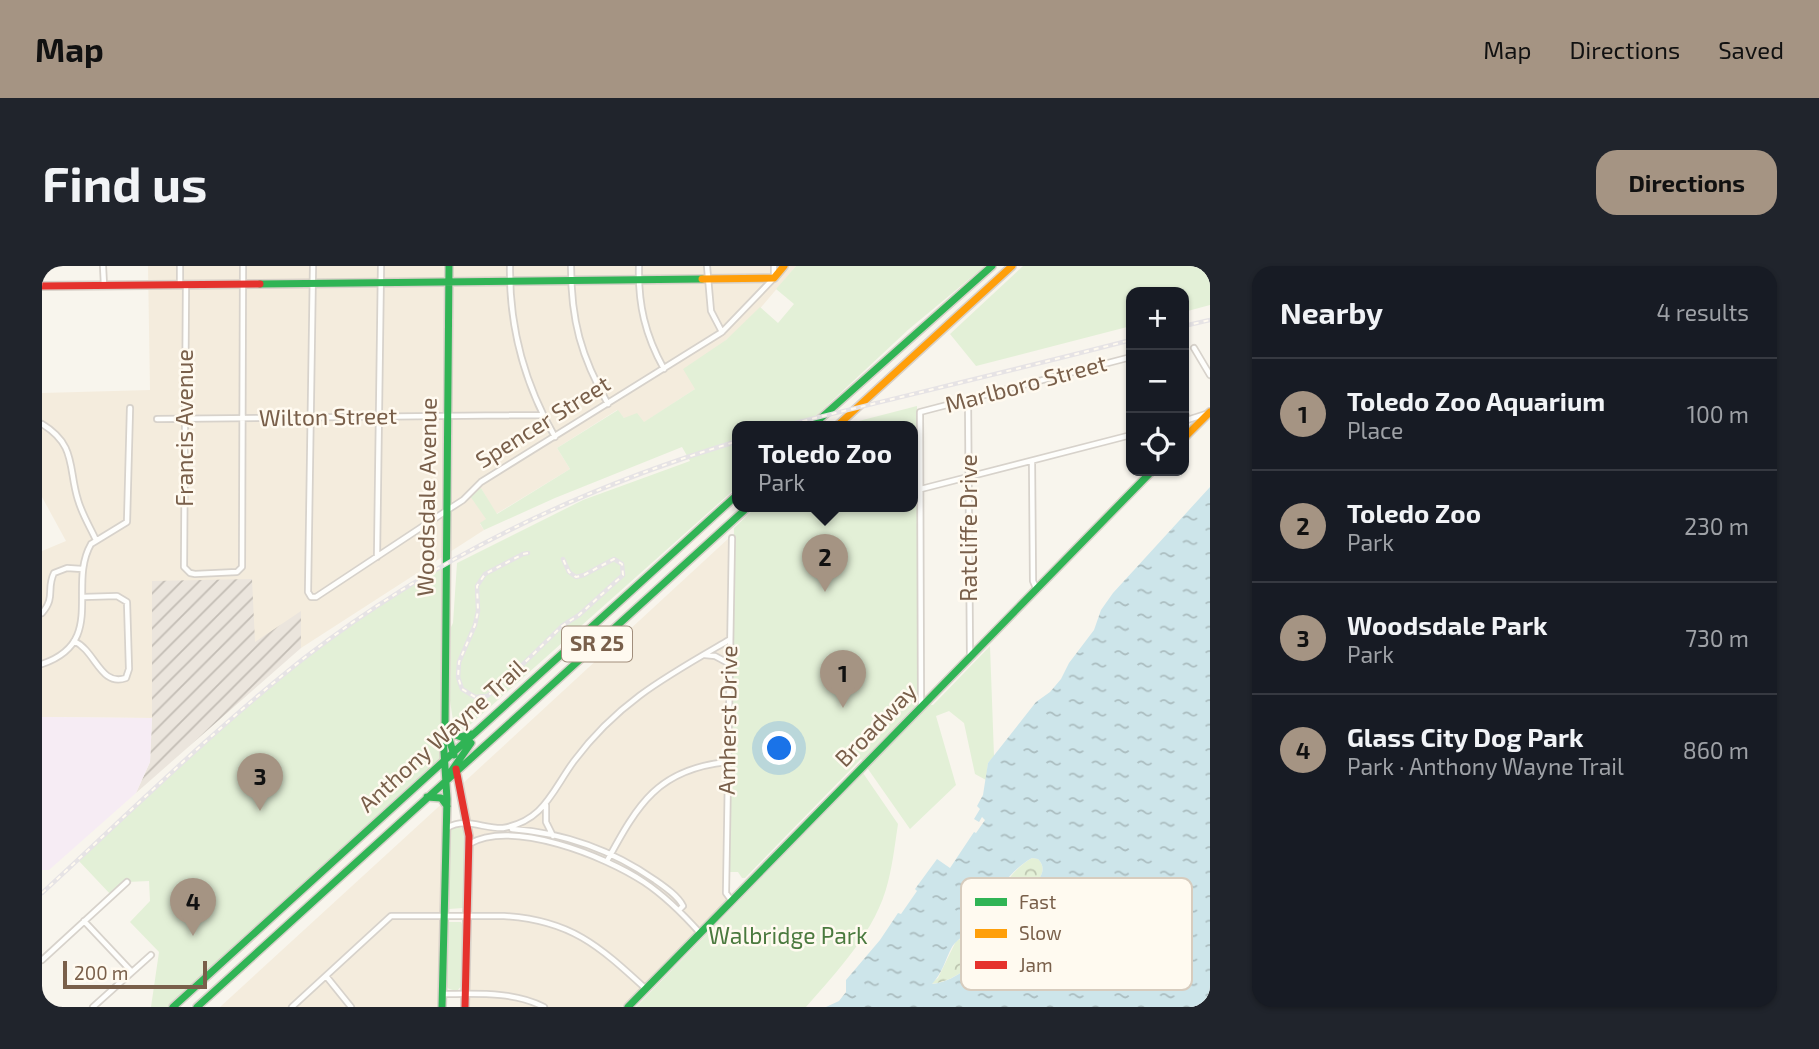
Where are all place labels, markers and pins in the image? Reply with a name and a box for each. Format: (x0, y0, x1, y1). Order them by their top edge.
pin: 2 (802, 534, 848, 592)
pin: 1 (820, 650, 866, 708)
pin: 3 (237, 753, 283, 811)
pin: 4 (170, 878, 216, 936)

